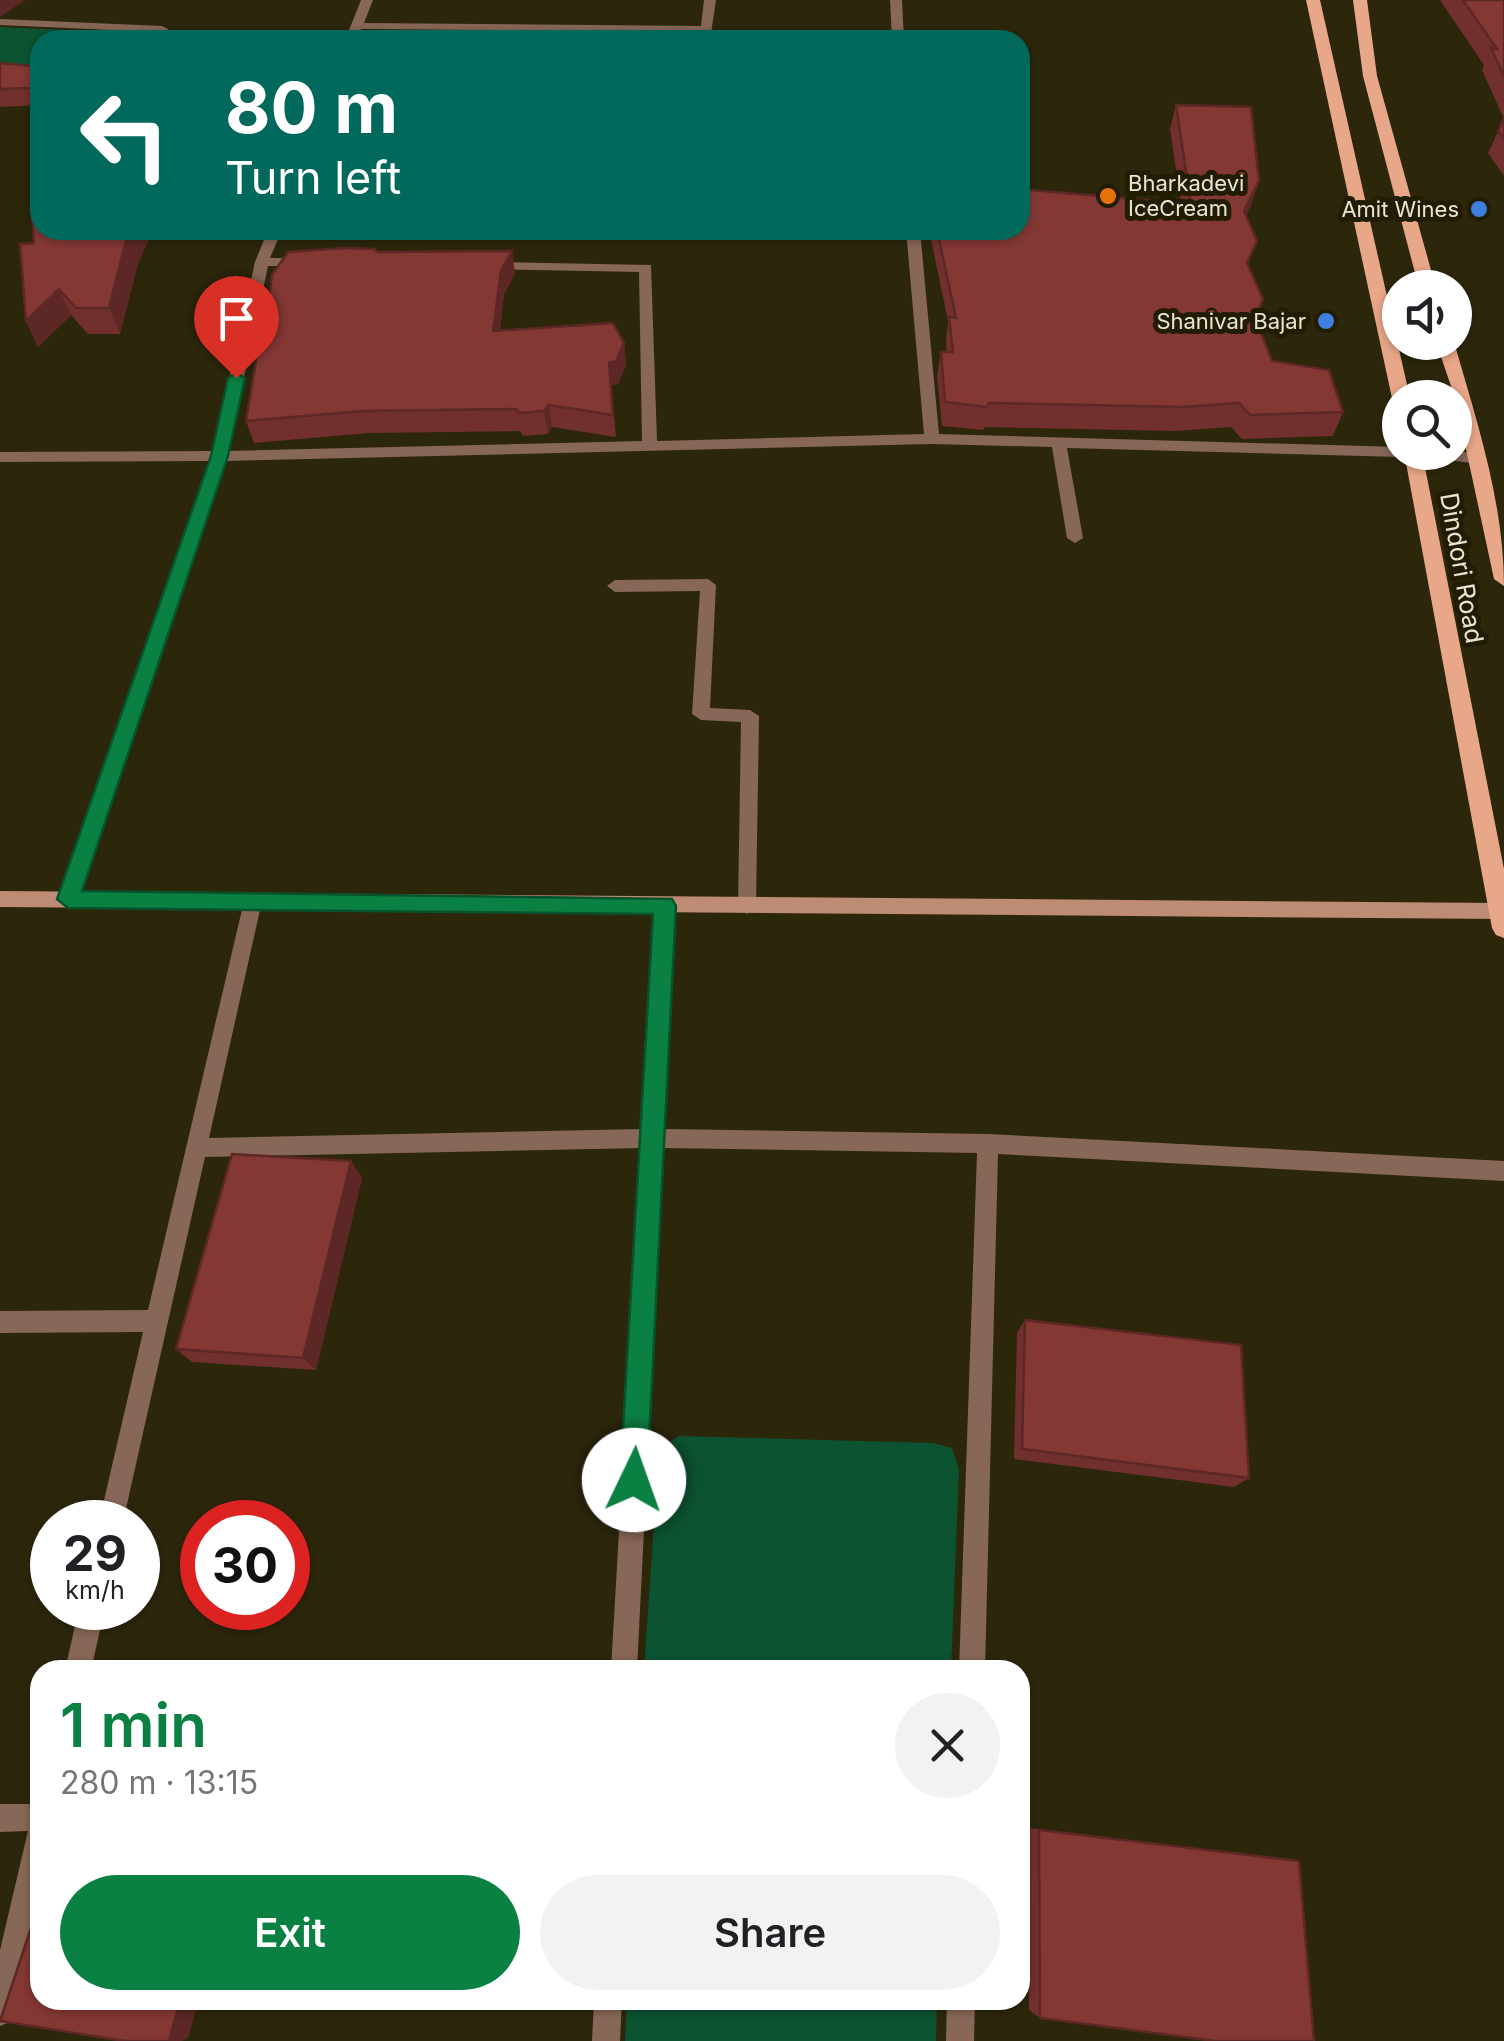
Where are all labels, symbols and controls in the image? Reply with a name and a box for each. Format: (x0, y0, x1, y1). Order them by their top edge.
text: 80 m (225, 65, 398, 150)
icon: left (60, 70, 190, 200)
text: Turn left (225, 150, 401, 205)
place label: Bharkadevi IceCream (1128, 170, 1244, 221)
marker: Bharkadevi IceCream (1097, 185, 1119, 207)
place label: Amit Wines (1341, 196, 1459, 222)
marker: Amit Wines (1468, 198, 1490, 220)
map controls (1382, 270, 1472, 470)
button: sound (1382, 270, 1472, 360)
pin (194, 276, 279, 379)
icon: arrive (209, 291, 264, 346)
place label: Shanivar Bajar (1156, 308, 1306, 334)
marker: Shanivar Bajar (1315, 310, 1337, 332)
button: search (1382, 380, 1472, 470)
street label: Dindori Road (1434, 490, 1490, 646)
position arrow (582, 1428, 686, 1532)
speed limit sign: 30 (180, 1500, 310, 1630)
text: 29 (63, 1523, 127, 1583)
text: km/h (65, 1575, 125, 1605)
text: 1 min (60, 1689, 207, 1761)
button: close (895, 1693, 1000, 1798)
text: 280 m · 13:15 (60, 1763, 258, 1802)
button: Exit (60, 1875, 520, 1990)
button: Share (540, 1875, 1000, 1990)

